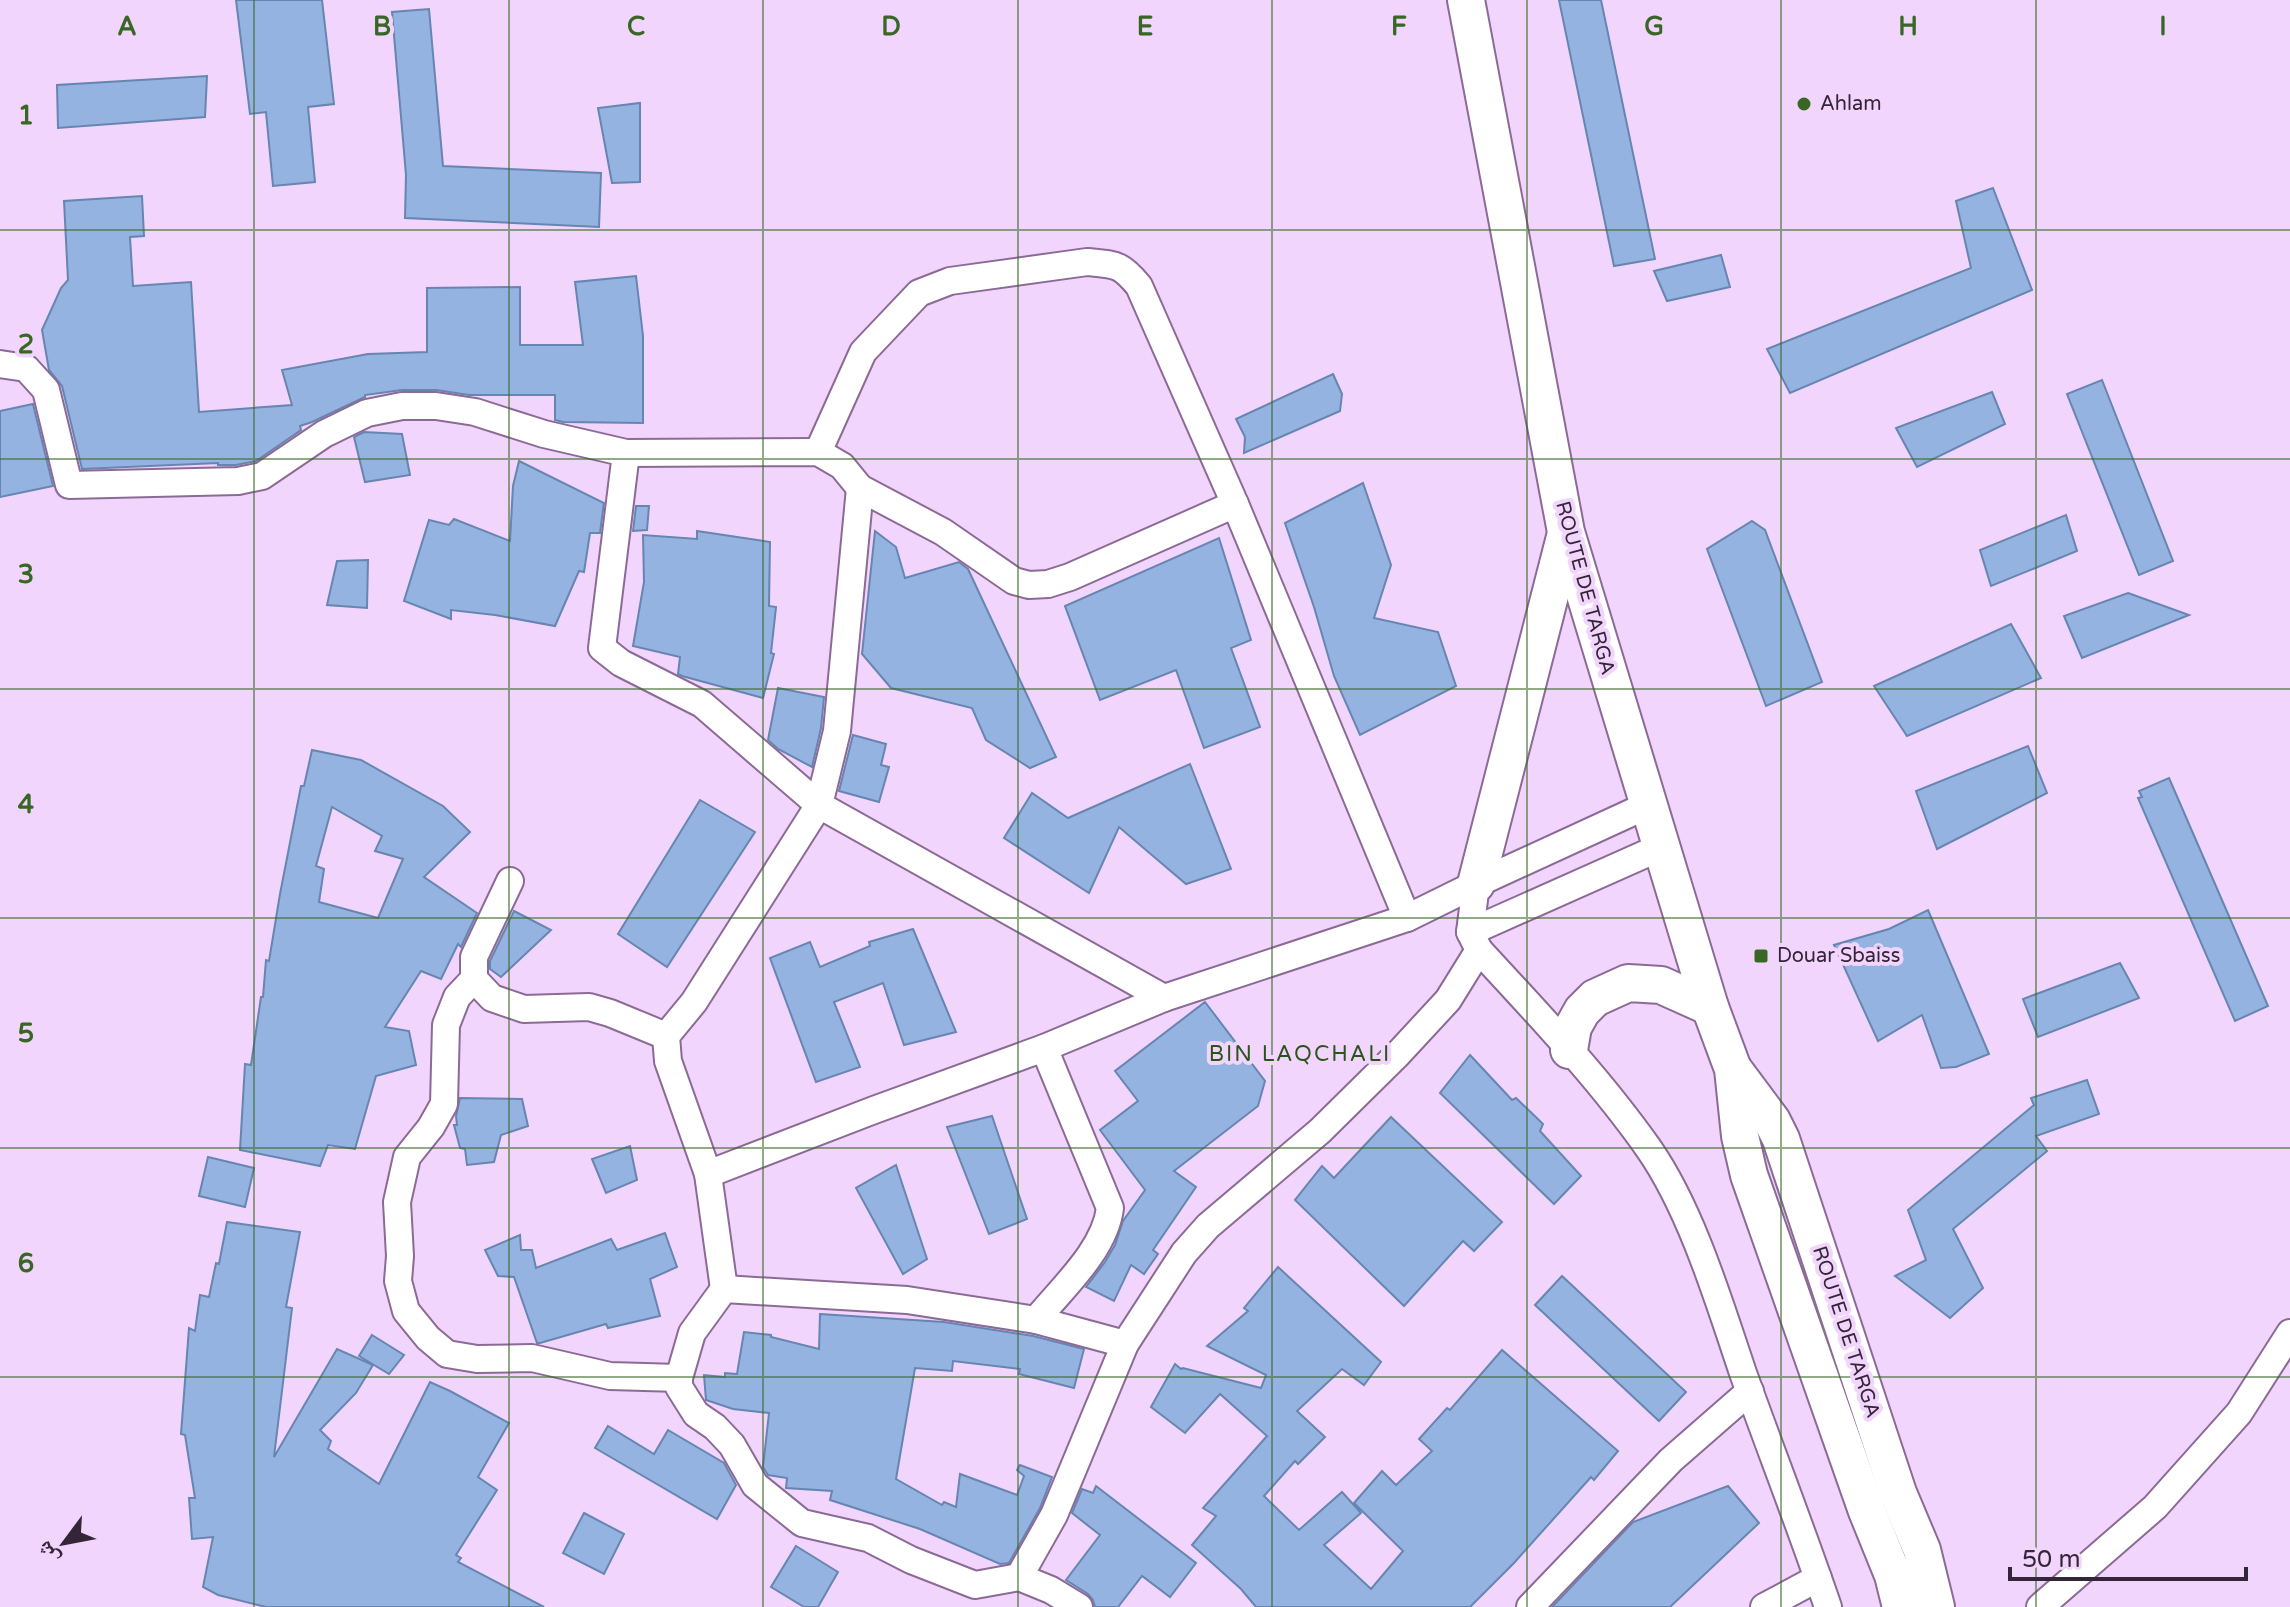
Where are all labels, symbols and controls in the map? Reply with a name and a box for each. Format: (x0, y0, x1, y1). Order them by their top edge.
text: A (117, 11, 137, 42)
text: B (373, 11, 391, 42)
text: C (627, 11, 645, 42)
text: D (881, 11, 901, 42)
text: E (1137, 11, 1153, 42)
text: F (1391, 11, 1407, 42)
text: G (1644, 11, 1664, 42)
text: H (1898, 11, 1918, 42)
text: I (2159, 11, 2167, 42)
place label: Ahlam (1820, 92, 1882, 116)
marker: Ahlam (1795, 95, 1813, 113)
text: 1 (18, 100, 34, 131)
text: 2 (18, 329, 34, 360)
street label: ROUTE DE TARGA (1550, 498, 1620, 678)
text: 3 (18, 559, 34, 590)
text: 4 (18, 789, 34, 820)
place label: Douar Sbaiss (1777, 944, 1900, 968)
marker: Douar Sbaiss (1752, 947, 1770, 965)
text: 5 (18, 1018, 34, 1049)
district label: BIN LAQCHALI (1209, 1041, 1391, 1067)
street label: ROUTE DE TARGA (1807, 1243, 1885, 1421)
text: 6 (18, 1248, 34, 1279)
north arrow (24, 1503, 104, 1583)
scale bar (2010, 1531, 2246, 1581)
text: ش (31, 1536, 65, 1570)
text: 50 m (2022, 1545, 2080, 1574)

